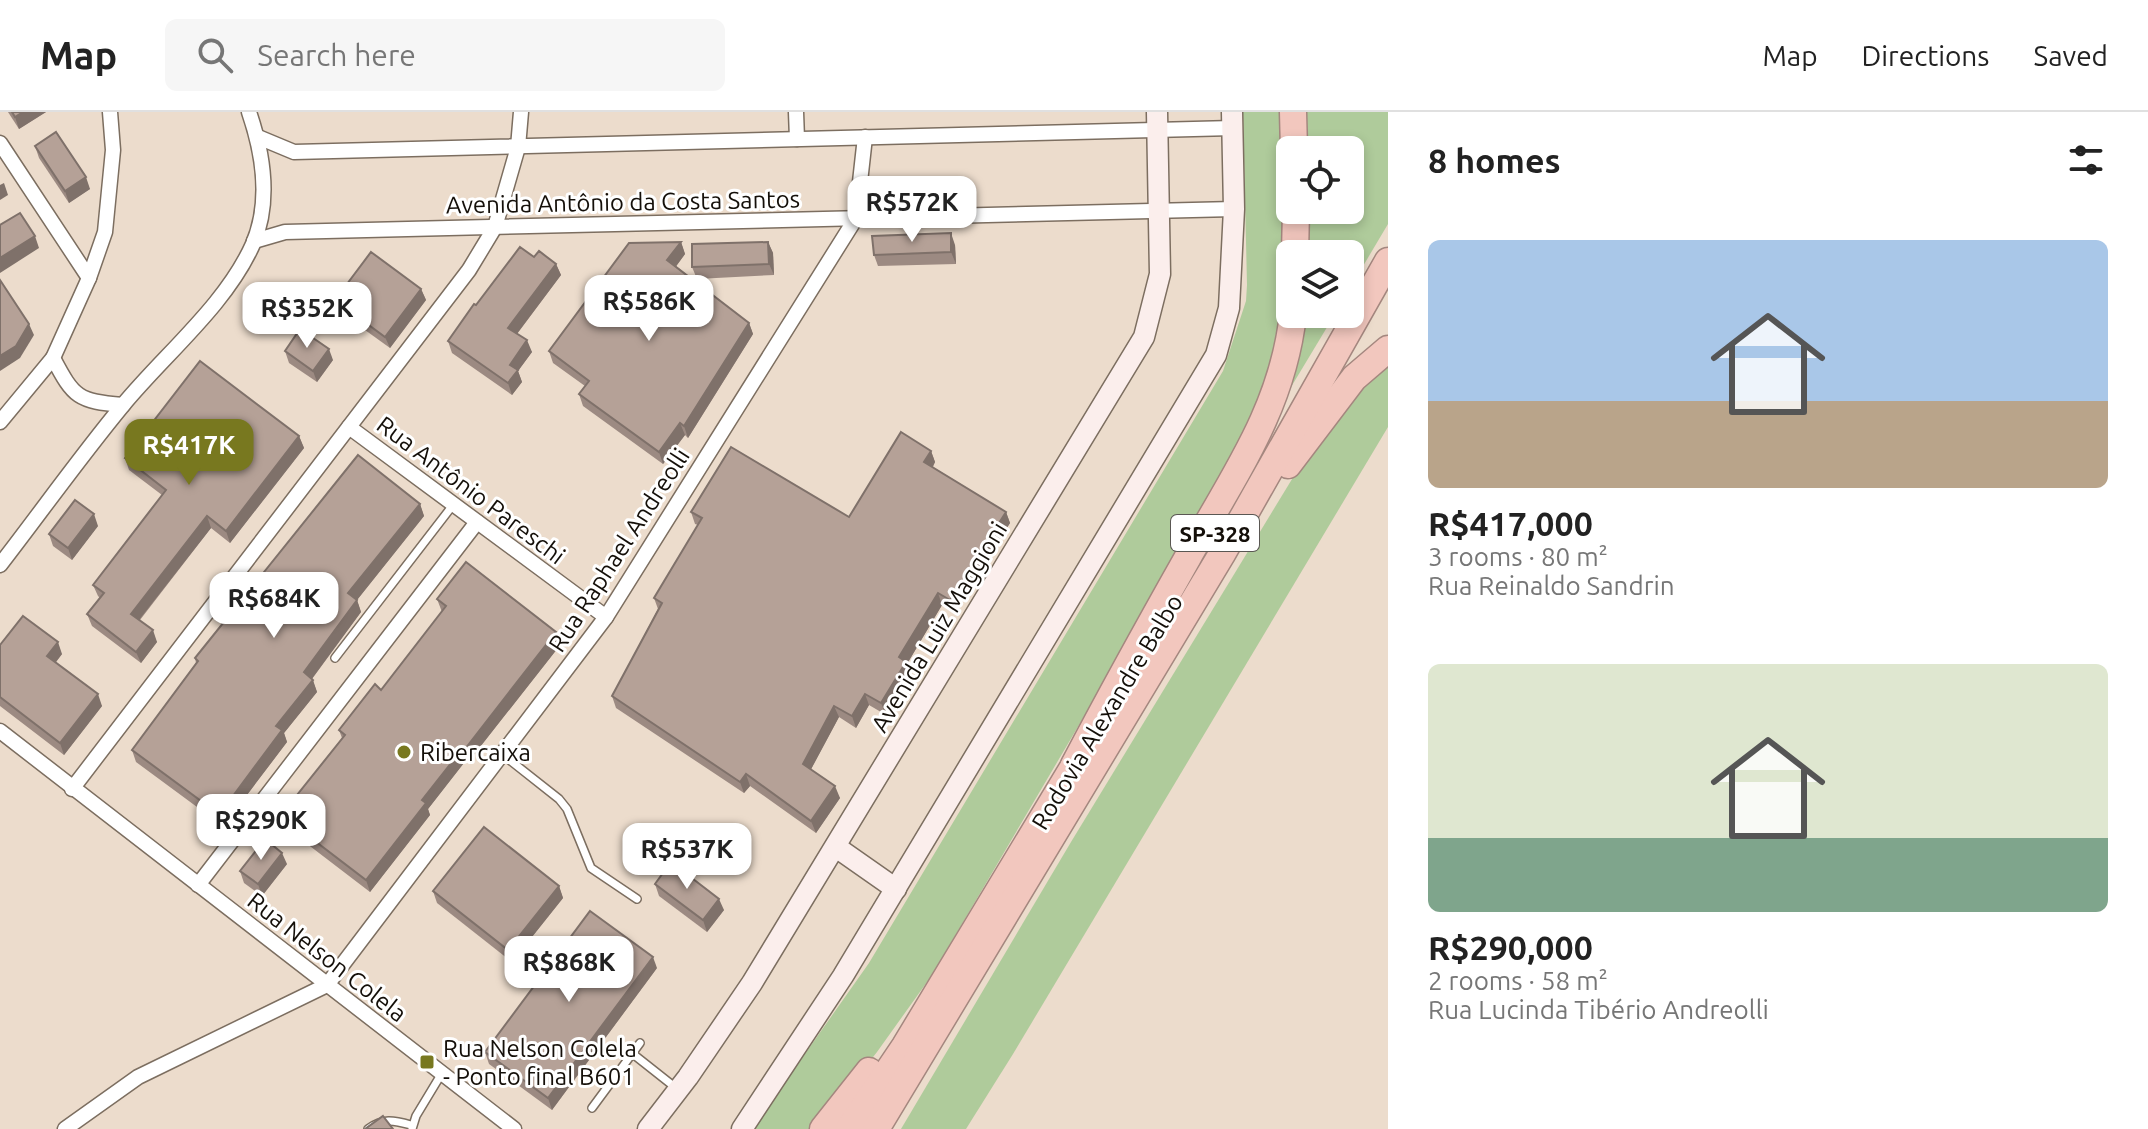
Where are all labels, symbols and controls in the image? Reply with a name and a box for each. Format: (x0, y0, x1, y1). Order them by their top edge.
search box (165, 19, 725, 91)
icon: search (193, 33, 237, 77)
text: Map (40, 34, 117, 76)
text: Search here (257, 38, 416, 72)
text: Map (1762, 40, 1818, 71)
text: Directions (1862, 40, 1989, 71)
text: Saved (2033, 40, 2108, 71)
map controls (1276, 136, 1364, 328)
button: locate (1276, 136, 1364, 224)
icon: filters (2064, 138, 2108, 182)
text: 8 homes (1428, 141, 1561, 179)
pin: R$572K (847, 176, 977, 244)
street label: Avenida Antônio da Costa Santos (446, 185, 800, 219)
text: R$572K (865, 187, 959, 216)
button: layers (1276, 240, 1364, 328)
pin: R$586K (584, 275, 714, 343)
pin: R$352K (242, 282, 372, 350)
text: R$586K (602, 286, 696, 315)
icon: home (1696, 292, 1840, 436)
text: R$352K (260, 293, 354, 322)
street label: Rua Antônio Pareschi (372, 411, 570, 569)
pin: R$417K (124, 419, 254, 487)
text: R$417K (142, 430, 236, 459)
street label: Rua Raphael Andreolli (543, 443, 695, 657)
text: R$417,000 (1428, 504, 1593, 542)
road number: SP-328 (1171, 515, 1259, 551)
street label: Avenida Luiz Maggioni (866, 517, 1012, 737)
text: 3 rooms · 80 m² (1428, 542, 1608, 571)
text: Rua Reinaldo Sandrin (1428, 571, 1675, 600)
pin: R$684K (209, 572, 339, 640)
text: R$684K (227, 583, 321, 612)
street label: Rodovia Alexandre Balbo (1026, 590, 1188, 834)
icon: home (1696, 716, 1840, 860)
place label: Ribercaixa (420, 739, 531, 766)
marker: Ribercaixa (395, 743, 413, 761)
pin: R$290K (196, 794, 326, 862)
text: R$290K (214, 805, 308, 834)
pin: R$537K (622, 823, 752, 891)
text: R$537K (640, 834, 734, 863)
street label: Rua Nelson Colela (242, 887, 412, 1027)
text: R$290,000 (1428, 928, 1593, 966)
pin: R$868K (504, 936, 634, 1004)
text: R$868K (522, 947, 616, 976)
text: 2 rooms · 58 m² (1428, 966, 1608, 995)
text: Rua Lucinda Tibério Andreolli (1428, 995, 1769, 1024)
place label: Rua Nelson Colela - Ponto final B601 (443, 1035, 637, 1090)
marker: Rua Nelson Colela - Ponto final B601 (418, 1053, 436, 1071)

